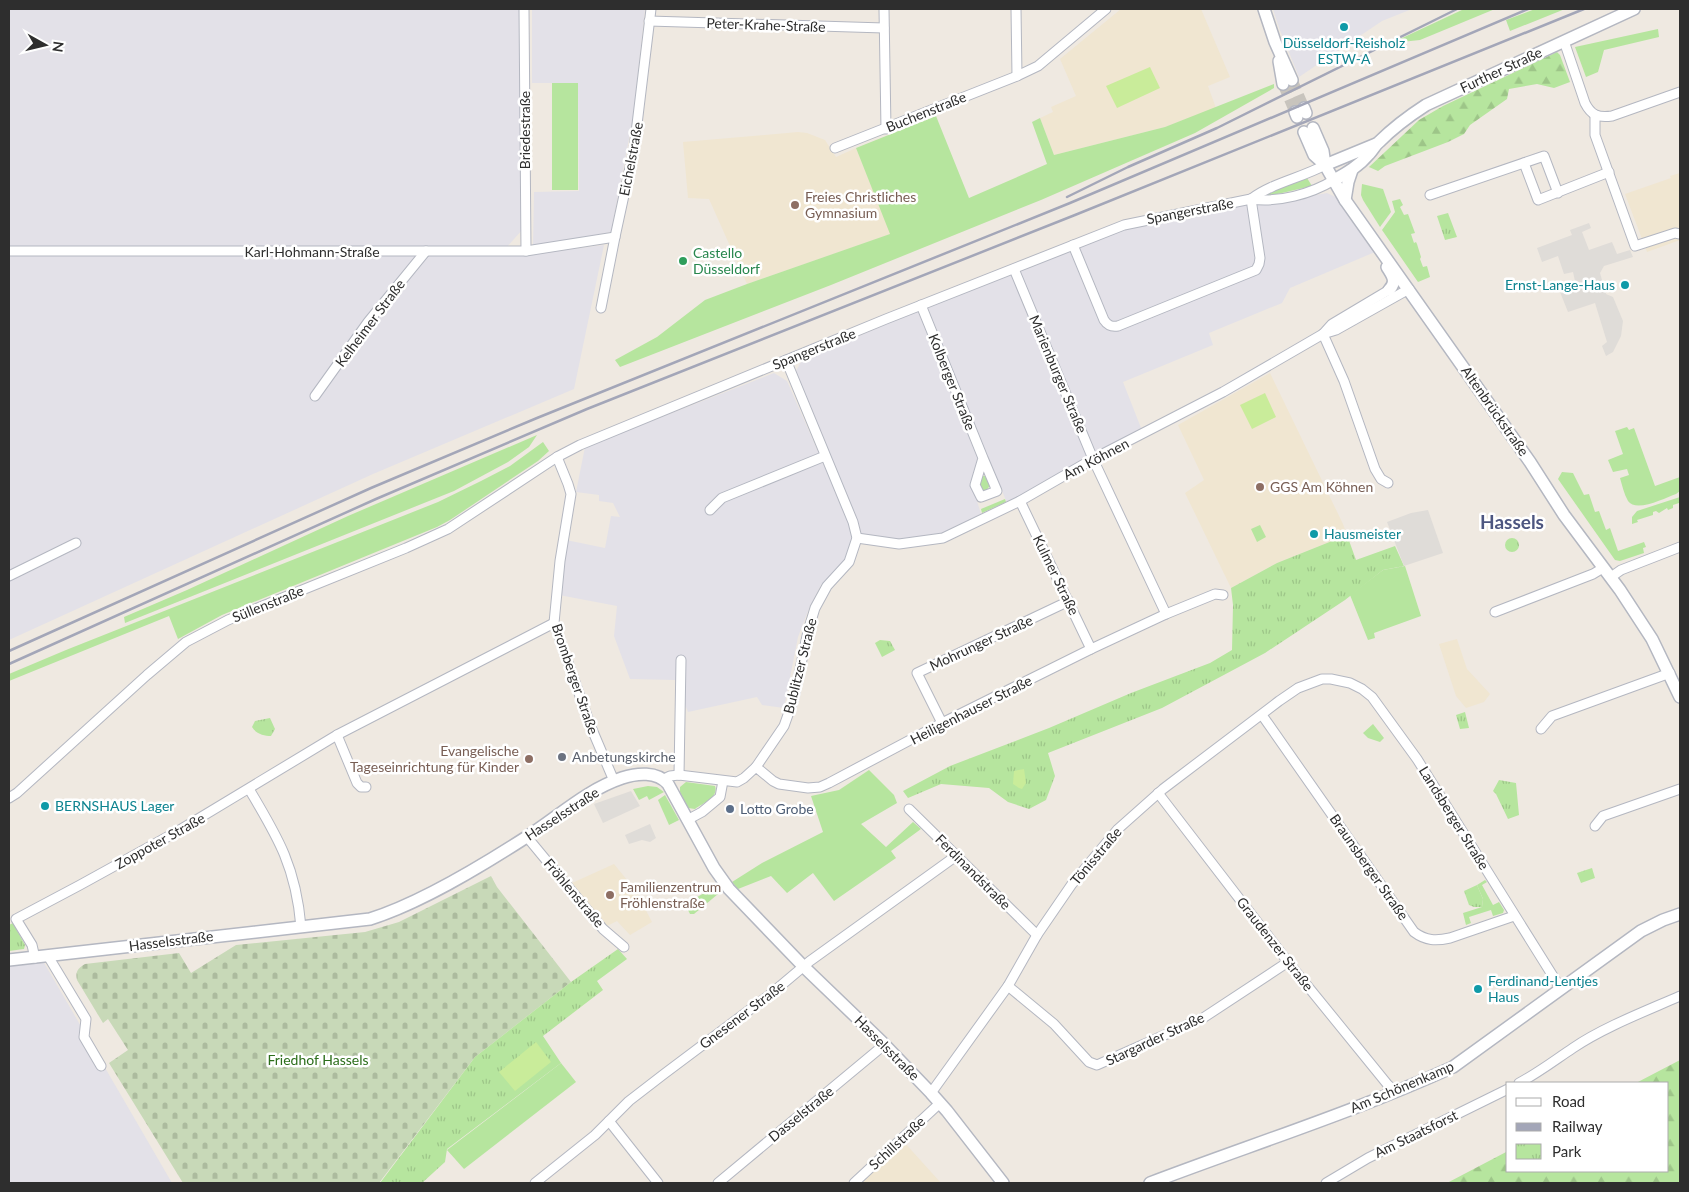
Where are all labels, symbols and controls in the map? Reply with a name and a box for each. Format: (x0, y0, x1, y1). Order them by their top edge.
street label: Peter-Krahe-Straße (706, 14, 826, 35)
north arrow (20, 20, 70, 70)
marker: Düsseldorf-Reisholz ESTW-A (1338, 21, 1350, 33)
place label: Düsseldorf-Reisholz ESTW-A (1283, 34, 1405, 67)
text: N (49, 40, 68, 53)
street label: Further Straße (1457, 43, 1545, 96)
street label: Buchenstraße (883, 88, 968, 135)
street label: Briedestraße (516, 91, 533, 169)
street label: Eichelstraße (615, 120, 646, 197)
place label: Freies Christliches Gymnasium (805, 188, 916, 221)
street label: Spangerstraße (1145, 194, 1235, 227)
marker: Freies Christliches Gymnasium (789, 199, 801, 211)
street label: Karl-Hohmann-Straße (244, 243, 380, 260)
place label: Castello Düsseldorf (693, 244, 760, 277)
marker: Castello Düsseldorf (677, 255, 689, 267)
street label: Kelheimer Straße (331, 276, 408, 370)
place label: Ernst-Lange-Haus (1505, 276, 1615, 293)
marker: Ernst-Lange-Haus (1619, 279, 1631, 291)
street label: Marienburger Straße (1026, 312, 1091, 435)
street label: Spangerstraße (770, 324, 858, 373)
street label: Kolberger Straße (925, 331, 980, 433)
street label: Altenbrückstraße (1458, 362, 1533, 459)
street label: Am Köhnen (1060, 434, 1132, 483)
place label: GGS Am Köhnen (1270, 478, 1373, 495)
marker: GGS Am Köhnen (1254, 481, 1266, 493)
district label: Hassels (1480, 510, 1544, 533)
place label: Hausmeister (1324, 525, 1401, 542)
marker: Hausmeister (1308, 528, 1320, 540)
street label: Kulmer Straße (1030, 532, 1083, 618)
street label: Süllenstraße (230, 581, 306, 626)
street label: Mohrunger Straße (926, 611, 1035, 674)
street label: Bublitzer Straße (779, 616, 820, 715)
street label: Bromberger Straße (549, 621, 602, 736)
street label: Heiligenhauser Straße (907, 671, 1035, 748)
place label: Evangelische Tageseinrichtung für Kinder (350, 742, 519, 775)
place label: Anbetungskirche (572, 748, 676, 765)
marker: Anbetungskirche (556, 751, 568, 763)
marker: Evangelische Tageseinrichtung für Kinder (523, 753, 535, 765)
street label: Landsberger Straße (1416, 763, 1493, 873)
street label: Hasselsstraße (522, 783, 602, 844)
place label: BERNSHAUS Lager (55, 797, 174, 814)
marker: BERNSHAUS Lager (39, 800, 51, 812)
place label: Lotto Grobe (740, 800, 814, 817)
marker: Lotto Grobe (724, 803, 736, 815)
street label: Zoppoter Straße (112, 809, 208, 872)
street label: Braunsberger Straße (1326, 810, 1412, 923)
street label: Tönisstraße (1066, 823, 1125, 888)
street label: Ferdinandstraße (932, 830, 1015, 913)
street label: Fröhlenstraße (541, 855, 608, 931)
place label: Familienzentrum Fröhlenstraße (620, 878, 721, 911)
marker: Familienzentrum Fröhlenstraße (604, 889, 616, 901)
street label: Graudenzer Straße (1233, 893, 1317, 994)
street label: Hasselsstraße (128, 927, 214, 954)
place label: Ferdinand-Lentjes Haus (1488, 972, 1598, 1005)
street label: Gnesener Straße (696, 977, 788, 1052)
marker: Ferdinand-Lentjes Haus (1472, 983, 1484, 995)
street label: Stargarder Straße (1103, 1008, 1207, 1069)
street label: Hasselsstraße (851, 1012, 923, 1084)
park label: Friedhof Hassels (267, 1051, 369, 1068)
street label: Am Schönenkamp (1347, 1057, 1456, 1116)
street label: Dasselstraße (765, 1082, 837, 1145)
legend (1506, 1082, 1669, 1172)
text: Road (1552, 1092, 1585, 1110)
street label: Am Staatsforst (1371, 1106, 1460, 1161)
street label: Schillstraße (865, 1112, 928, 1173)
text: Railway (1552, 1117, 1603, 1135)
text: Park (1552, 1142, 1582, 1160)

